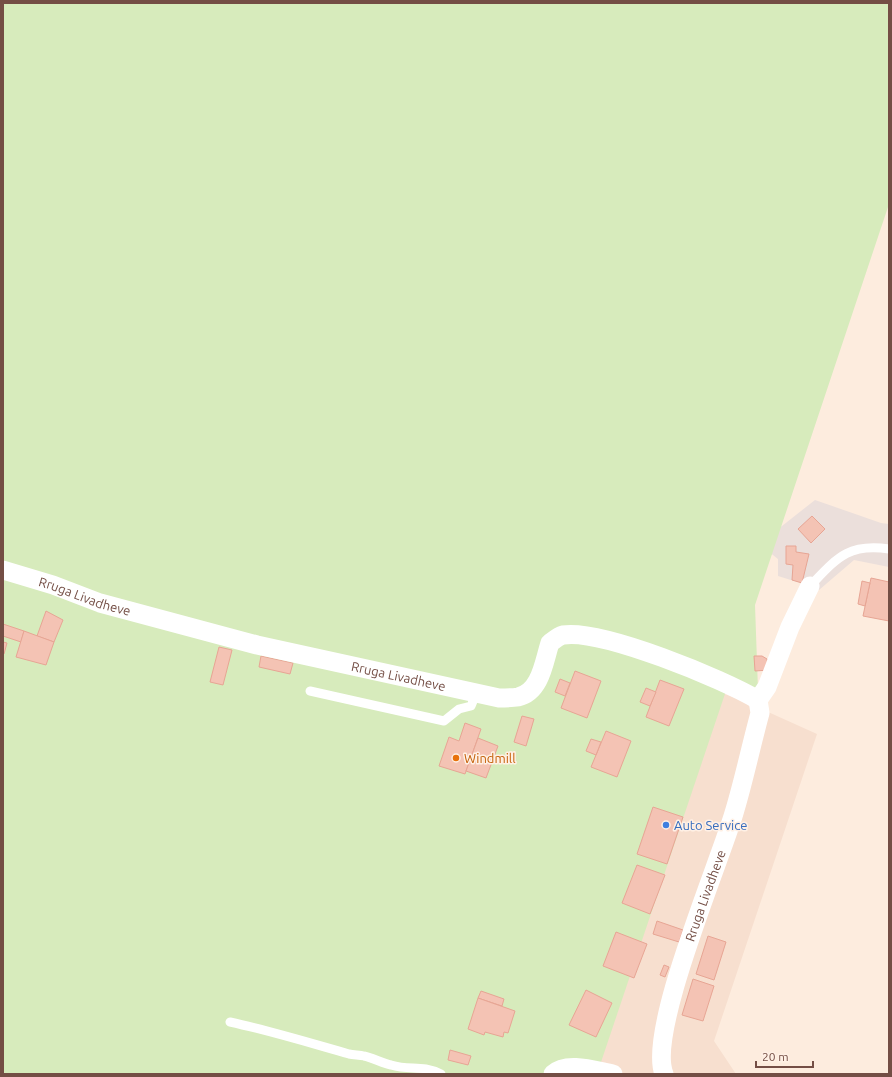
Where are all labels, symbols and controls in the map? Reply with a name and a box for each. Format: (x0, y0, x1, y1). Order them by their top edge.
street label: Rruga Livadheve (37, 574, 132, 618)
street label: Rruga Livadheve (350, 659, 447, 693)
place label: Windmill (464, 751, 516, 765)
marker: Windmill (451, 753, 461, 763)
place label: Auto Service (674, 818, 747, 832)
marker: Auto Service (661, 820, 671, 830)
street label: Rruga Livadheve (682, 848, 728, 943)
scale bar (756, 1043, 813, 1069)
text: 20 m (762, 1050, 789, 1063)

